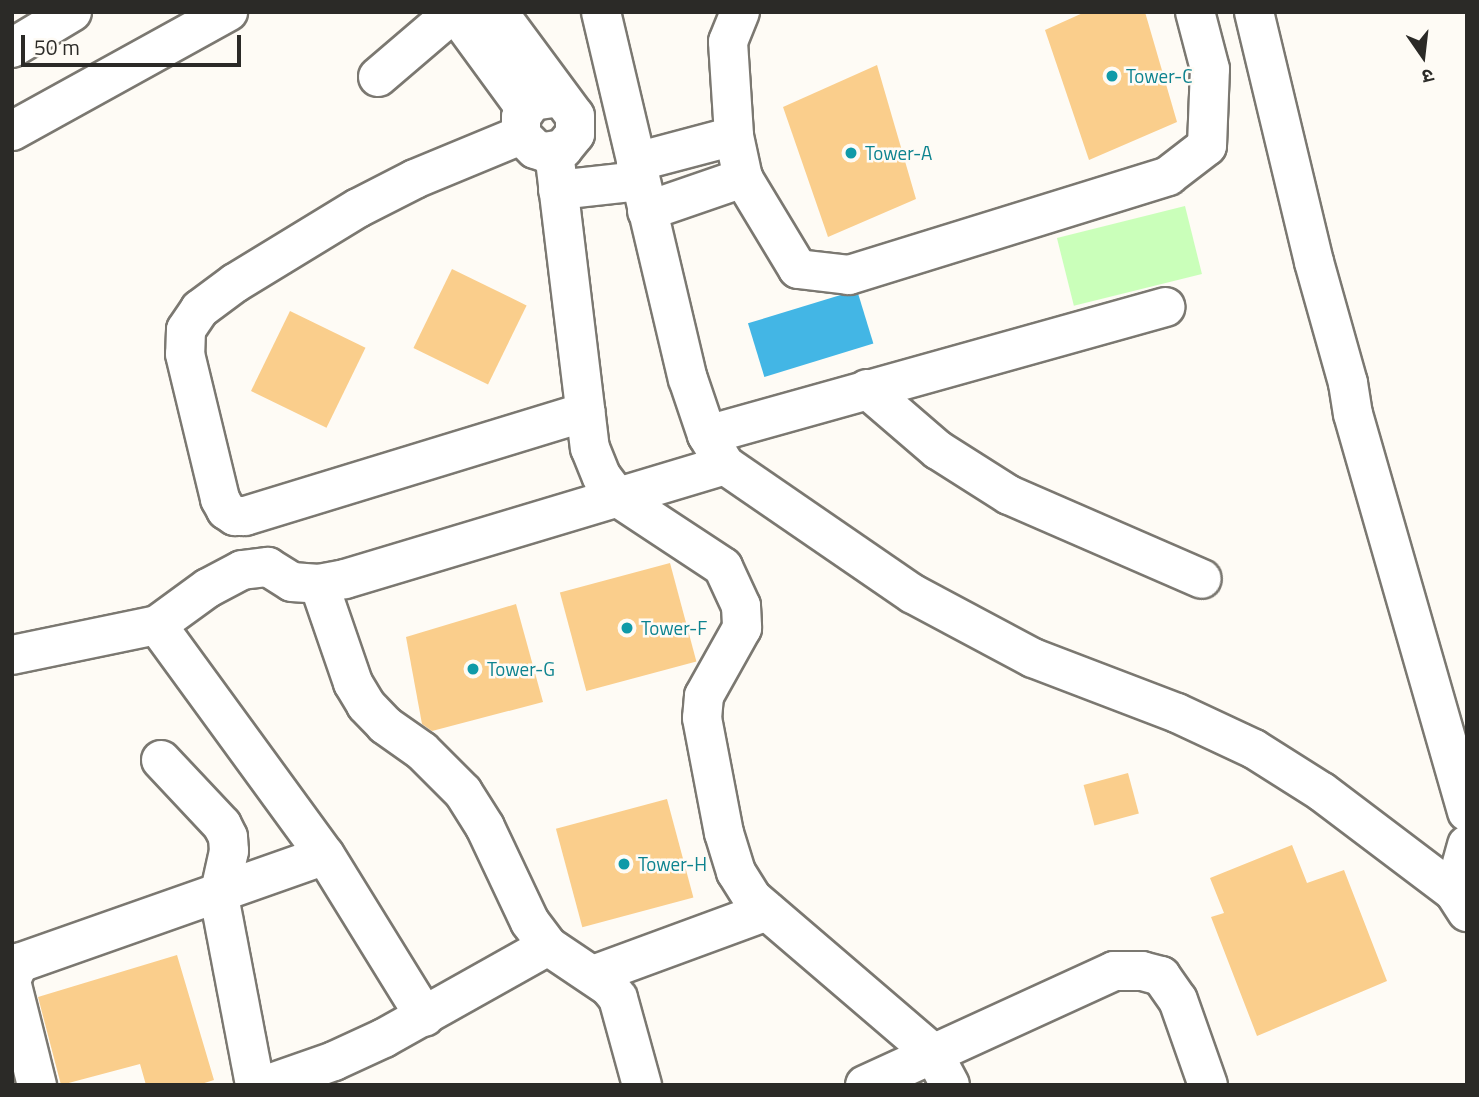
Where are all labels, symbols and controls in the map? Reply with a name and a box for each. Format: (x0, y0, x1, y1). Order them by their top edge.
scale bar (24, 21, 245, 65)
north arrow (1388, 21, 1458, 91)
text: 50 m (34, 31, 80, 63)
text: उ (1419, 61, 1437, 92)
place label: Tower-C (1126, 65, 1193, 87)
marker: Tower-C (1104, 68, 1120, 84)
place label: Tower-A (865, 142, 932, 164)
marker: Tower-A (843, 145, 859, 161)
place label: Tower-F (641, 617, 707, 639)
marker: Tower-F (619, 620, 635, 636)
place label: Tower-G (487, 658, 555, 680)
marker: Tower-G (465, 661, 481, 677)
place label: Tower-H (638, 853, 707, 875)
marker: Tower-H (616, 856, 632, 872)

